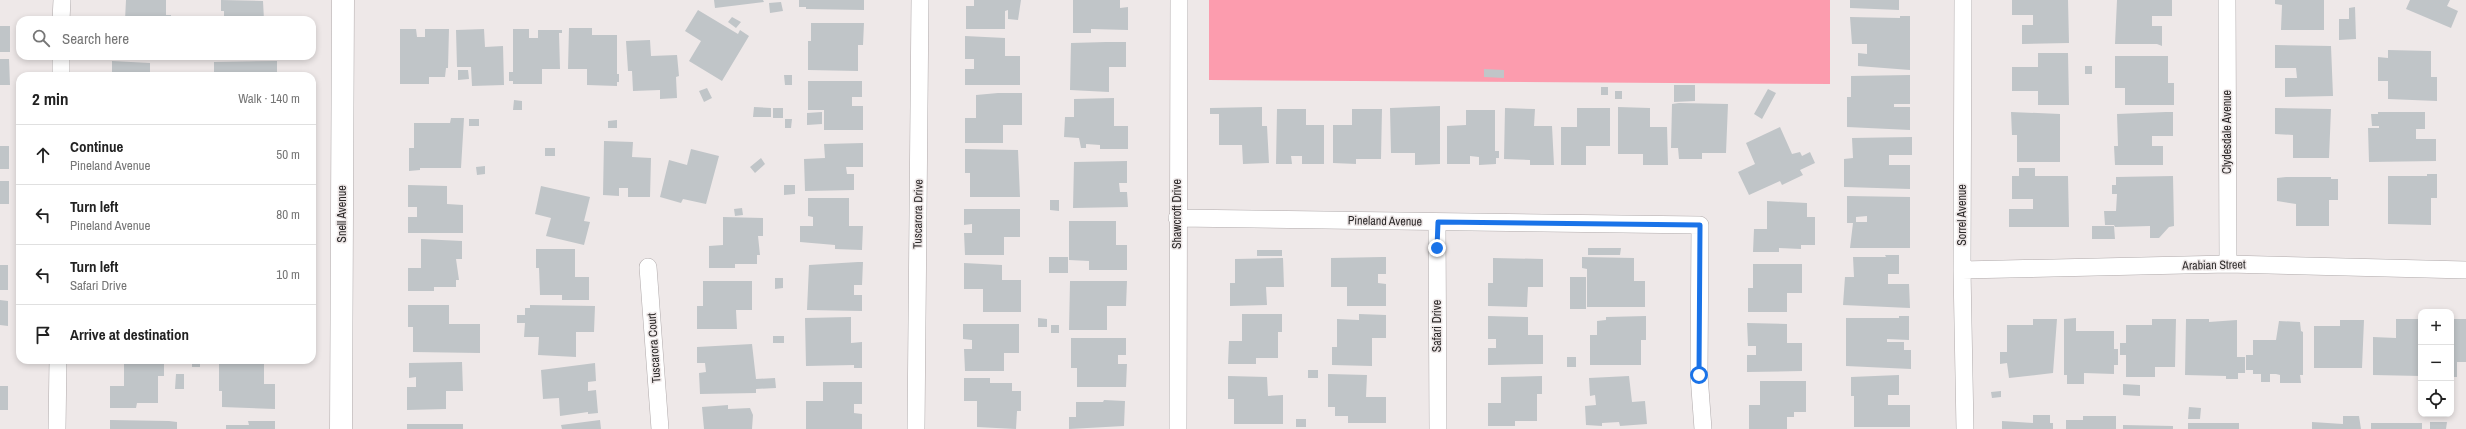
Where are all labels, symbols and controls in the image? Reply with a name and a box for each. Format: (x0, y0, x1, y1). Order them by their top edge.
search box (16, 16, 316, 60)
icon: search (30, 27, 52, 49)
text: Search here (62, 28, 129, 49)
text: 2 min (32, 87, 68, 110)
text: Walk · 140 m (238, 90, 300, 107)
street label: Clydesdale Avenue (2219, 90, 2235, 174)
text: Continue (70, 136, 123, 157)
icon: ahead (32, 144, 54, 166)
text: 50 m (276, 146, 300, 163)
text: Pineland Avenue (70, 157, 150, 174)
street label: Tuscarora Drive (909, 179, 927, 249)
street label: Shawcroft Drive (1169, 179, 1185, 249)
street label: Sorrel Avenue (1954, 184, 1970, 246)
street label: Snell Avenue (334, 185, 350, 243)
text: Turn left (70, 196, 118, 217)
icon: left (32, 204, 54, 226)
text: 80 m (276, 206, 300, 223)
street label: Pineland Avenue (1348, 212, 1422, 230)
text: Pineland Avenue (70, 217, 150, 234)
route end (1428, 239, 1446, 257)
text: Turn left (70, 256, 118, 277)
street label: Arabian Street (2181, 256, 2246, 274)
icon: left (32, 264, 54, 286)
text: 10 m (276, 266, 300, 283)
text: Safari Drive (70, 277, 127, 294)
street label: Safari Drive (1429, 300, 1445, 352)
map controls (2418, 309, 2454, 417)
button: + (2418, 309, 2454, 345)
street label: Tuscarora Court (644, 312, 664, 384)
icon: arrive (32, 324, 54, 346)
text: Arrive at destination (70, 324, 189, 345)
button: − (2418, 345, 2454, 381)
route start (1690, 366, 1708, 384)
button: locate (2418, 381, 2454, 417)

